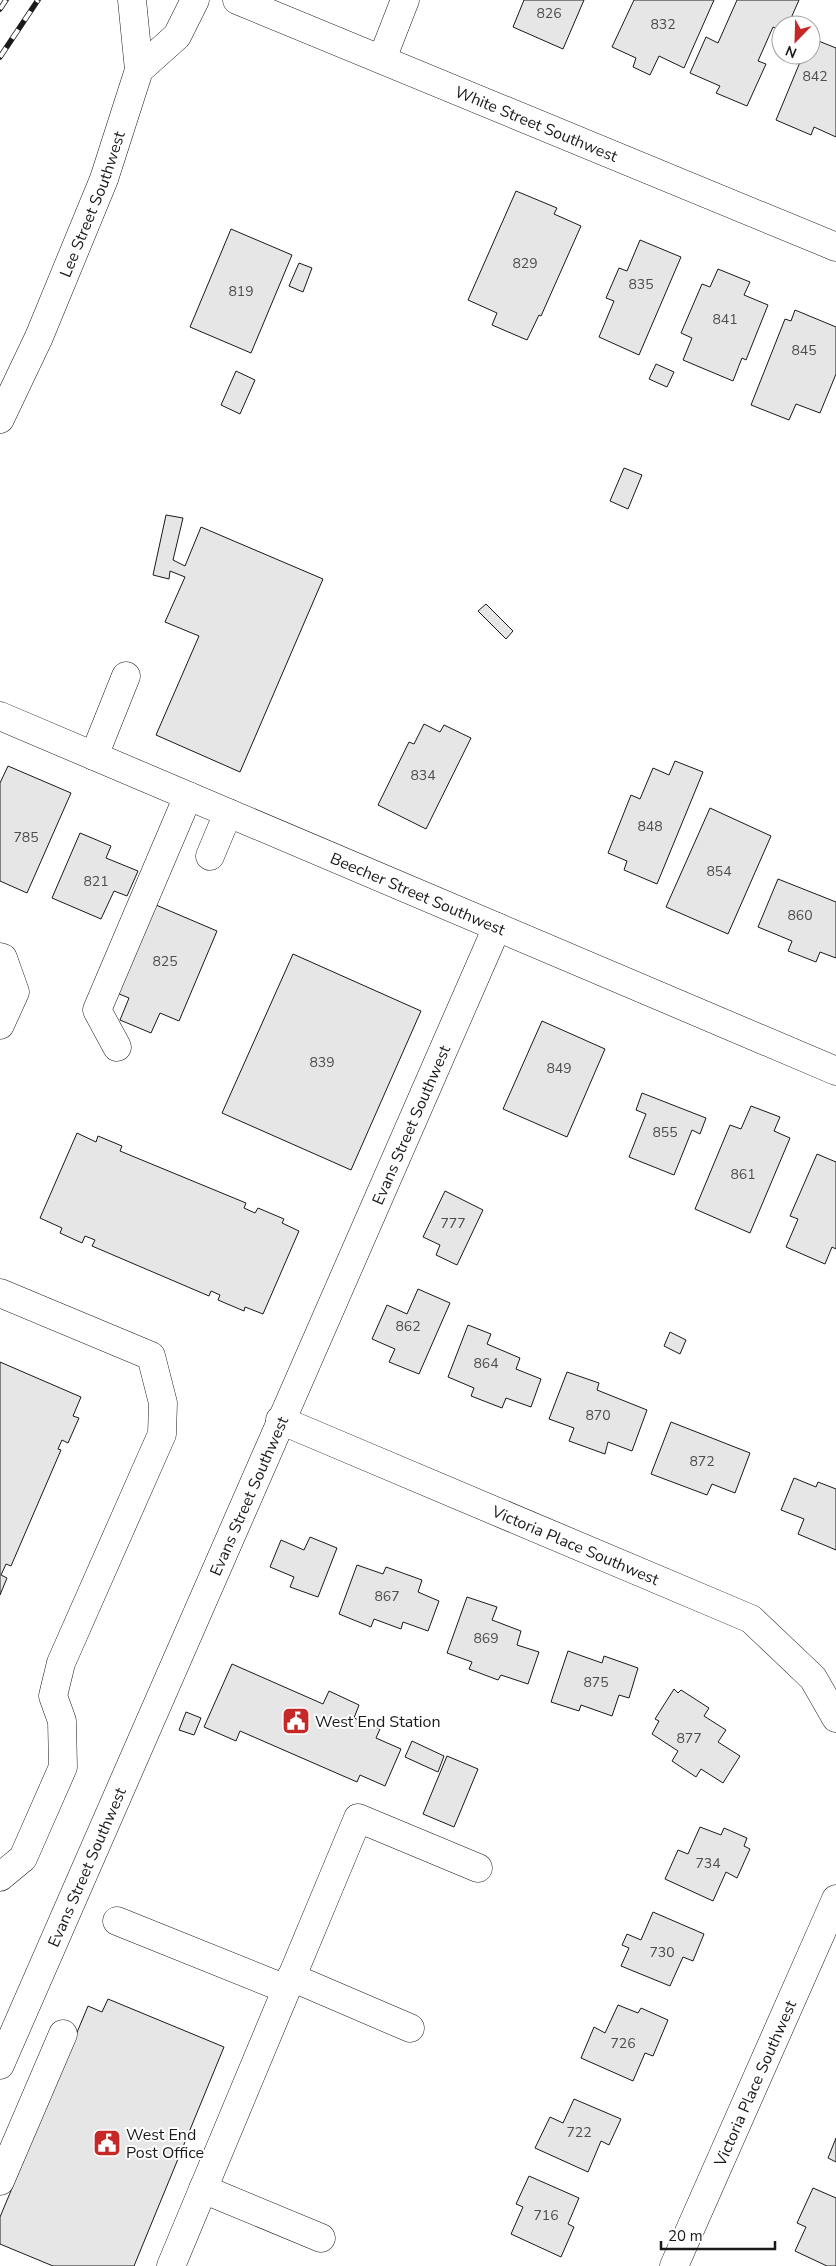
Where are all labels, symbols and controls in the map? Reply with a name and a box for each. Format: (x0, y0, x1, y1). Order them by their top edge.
house number: 826 (536, 4, 562, 23)
house number: 832 (650, 15, 676, 34)
north arrow (771, 15, 821, 65)
text: N (783, 41, 800, 62)
house number: 842 (802, 67, 828, 86)
street label: White Street Southwest (452, 81, 621, 168)
street label: Lee Street Southwest (55, 128, 131, 281)
house number: 829 (512, 254, 538, 273)
house number: 835 (628, 275, 654, 294)
house number: 819 (228, 282, 254, 301)
house number: 841 (712, 310, 738, 329)
house number: 845 (791, 341, 817, 360)
house number: 834 (410, 766, 436, 785)
house number: 848 (637, 817, 663, 836)
house number: 785 (13, 828, 39, 847)
street label: Beecher Street Southwest (327, 847, 509, 941)
house number: 854 (706, 862, 732, 881)
house number: 821 (83, 872, 109, 891)
house number: 860 (787, 906, 813, 925)
house number: 825 (152, 952, 178, 971)
street label: Evans Street Southwest (367, 1042, 456, 1208)
house number: 839 (309, 1053, 335, 1072)
house number: 849 (546, 1059, 572, 1078)
house number: 855 (652, 1123, 678, 1142)
house number: 861 (730, 1165, 756, 1184)
house number: 777 (440, 1214, 466, 1233)
house number: 862 (395, 1317, 421, 1336)
house number: 864 (473, 1354, 499, 1373)
house number: 870 (585, 1406, 611, 1425)
street label: Evans Street Southwest (205, 1413, 294, 1580)
house number: 872 (689, 1452, 715, 1471)
street label: Victoria Place Southwest (487, 1500, 663, 1591)
house number: 867 (374, 1587, 400, 1606)
house number: 869 (473, 1629, 499, 1648)
house number: 875 (583, 1673, 609, 1692)
public building icon: West End Station (281, 1706, 311, 1736)
place label: West End Station (315, 1711, 441, 1733)
house number: 877 (676, 1729, 702, 1748)
street label: Evans Street Southwest (43, 1784, 132, 1951)
house number: 734 (695, 1854, 721, 1873)
house number: 730 (649, 1943, 675, 1962)
street label: Victoria Place Southwest (709, 1997, 802, 2171)
house number: 726 (610, 2034, 636, 2053)
house number: 722 (566, 2123, 592, 2142)
place label: West End Post Office (126, 2124, 204, 2164)
public building icon: West End Post Office (92, 2128, 122, 2158)
house number: 716 (533, 2206, 559, 2225)
scale bar (661, 2218, 775, 2250)
text: 20 m (668, 2226, 703, 2246)

